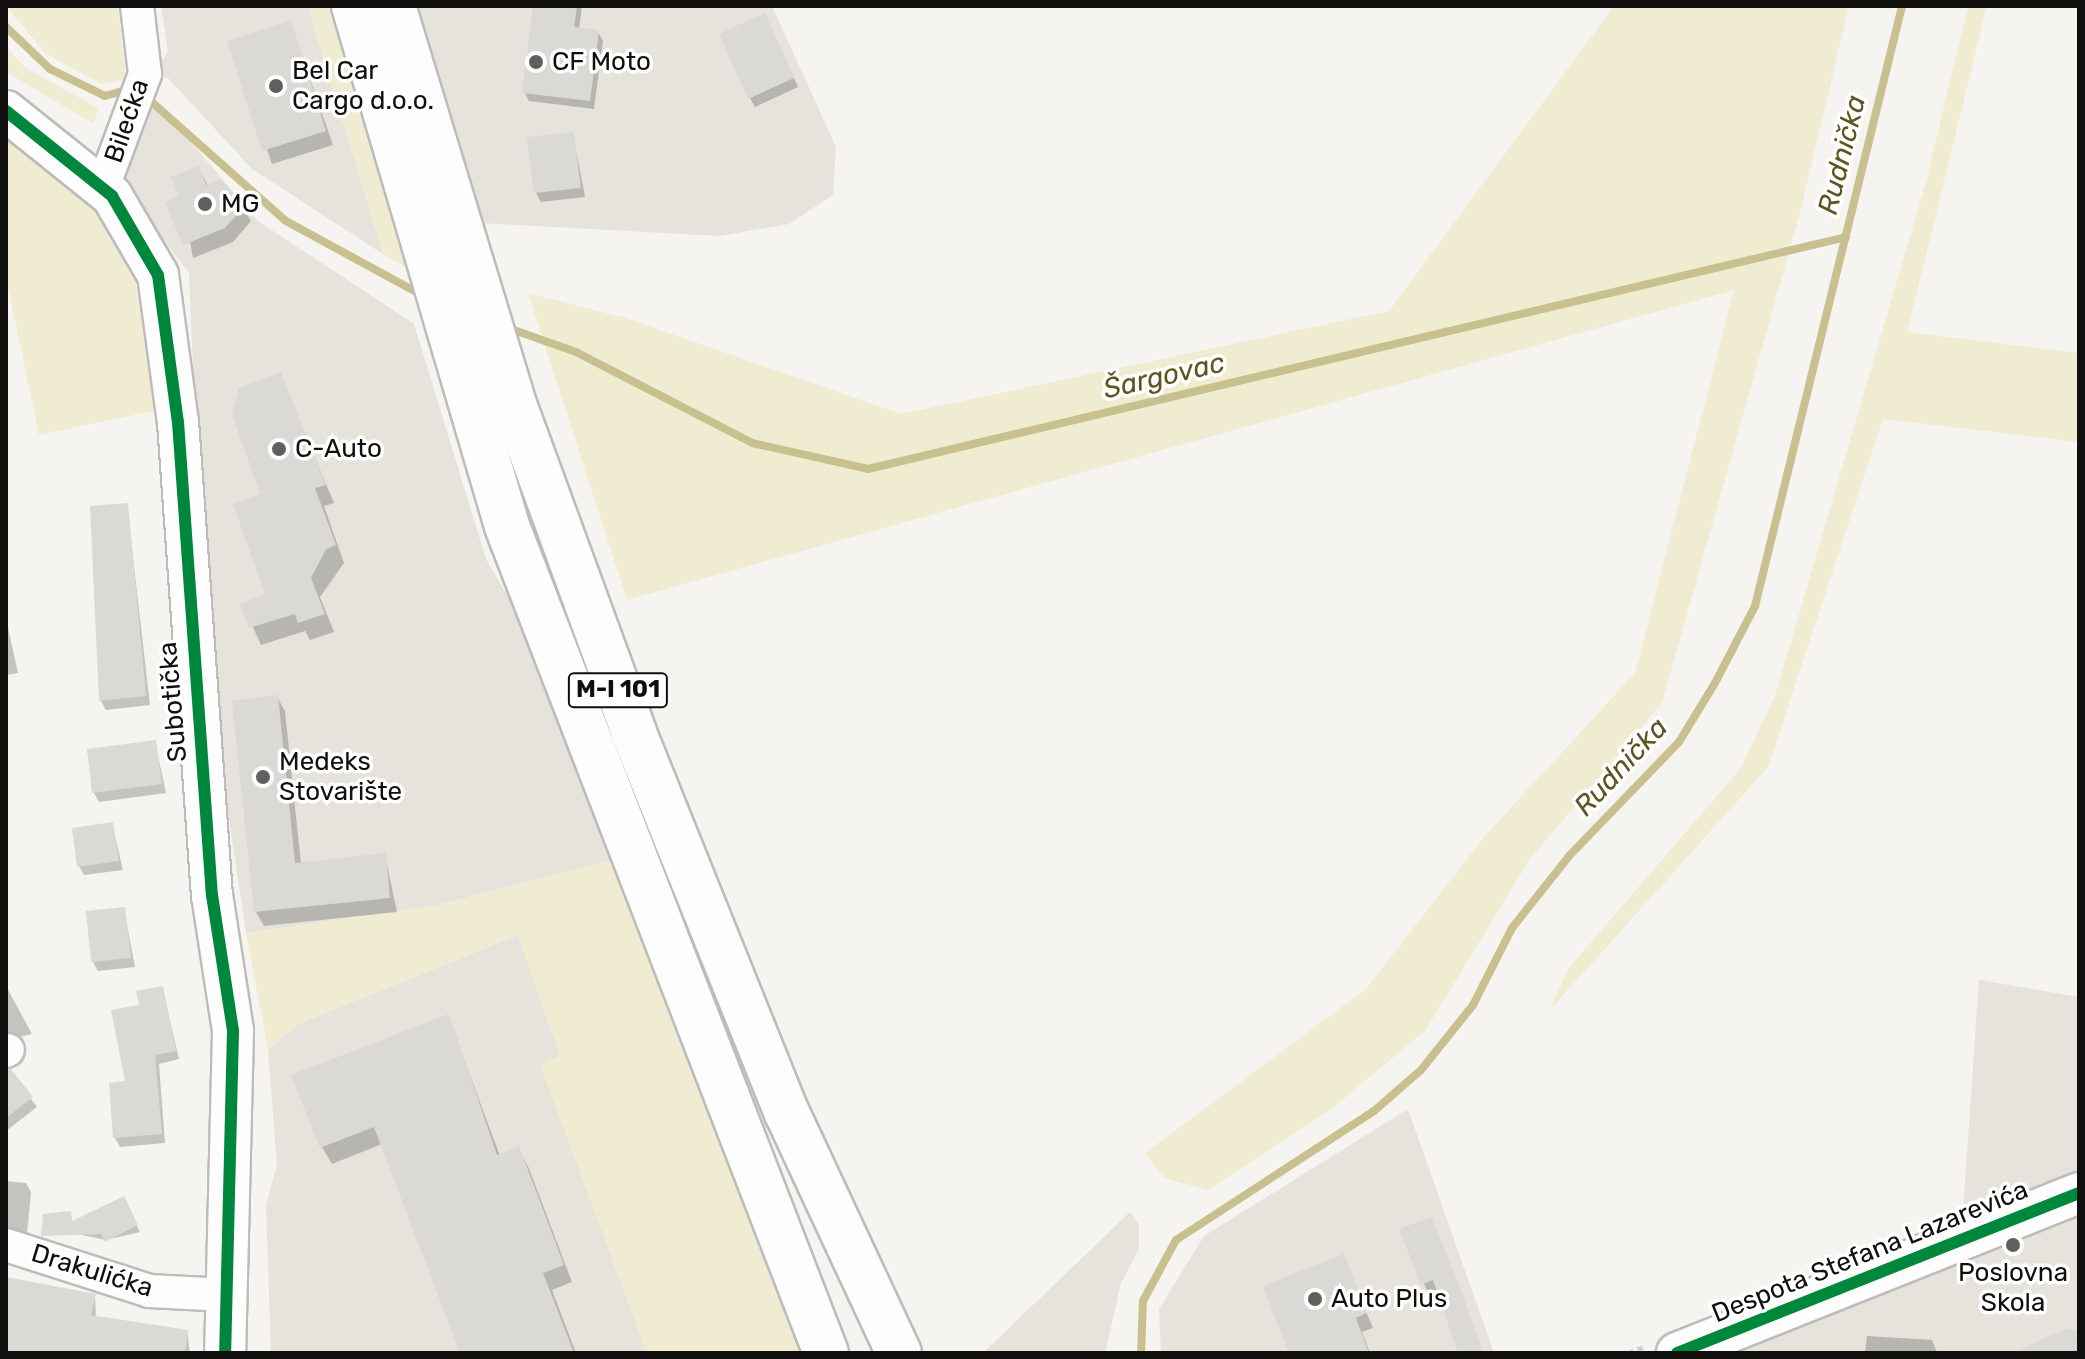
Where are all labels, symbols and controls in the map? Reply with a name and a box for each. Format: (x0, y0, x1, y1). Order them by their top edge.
place label: CF Moto (552, 46, 651, 78)
marker: CF Moto (527, 53, 545, 71)
place label: Bel Car Cargo d.o.o. (292, 55, 434, 116)
street label: Bilećka (98, 75, 156, 167)
marker: Bel Car Cargo d.o.o. (267, 77, 285, 95)
water label: Rudnička (1811, 92, 1873, 218)
place label: MG (221, 188, 259, 220)
marker: MG (196, 195, 214, 213)
water label: Šargovac (1100, 346, 1228, 406)
place label: C-Auto (295, 433, 382, 465)
marker: C-Auto (270, 440, 288, 458)
street label: Subotička (152, 641, 194, 763)
road number: M-I 101 (566, 670, 670, 710)
water label: Rudnička (1567, 711, 1675, 823)
place label: Medeks Stovarište (279, 746, 402, 808)
marker: Medeks Stovarište (254, 768, 272, 786)
street label: Despota Stefana Lazarevića (1707, 1174, 2033, 1330)
marker: Poslovna Skola (2004, 1236, 2022, 1254)
street label: Drakulićka (27, 1238, 157, 1304)
place label: Poslovna Skola (1958, 1257, 2068, 1318)
place label: Auto Plus (1331, 1283, 1447, 1315)
marker: Auto Plus (1306, 1290, 1324, 1308)

